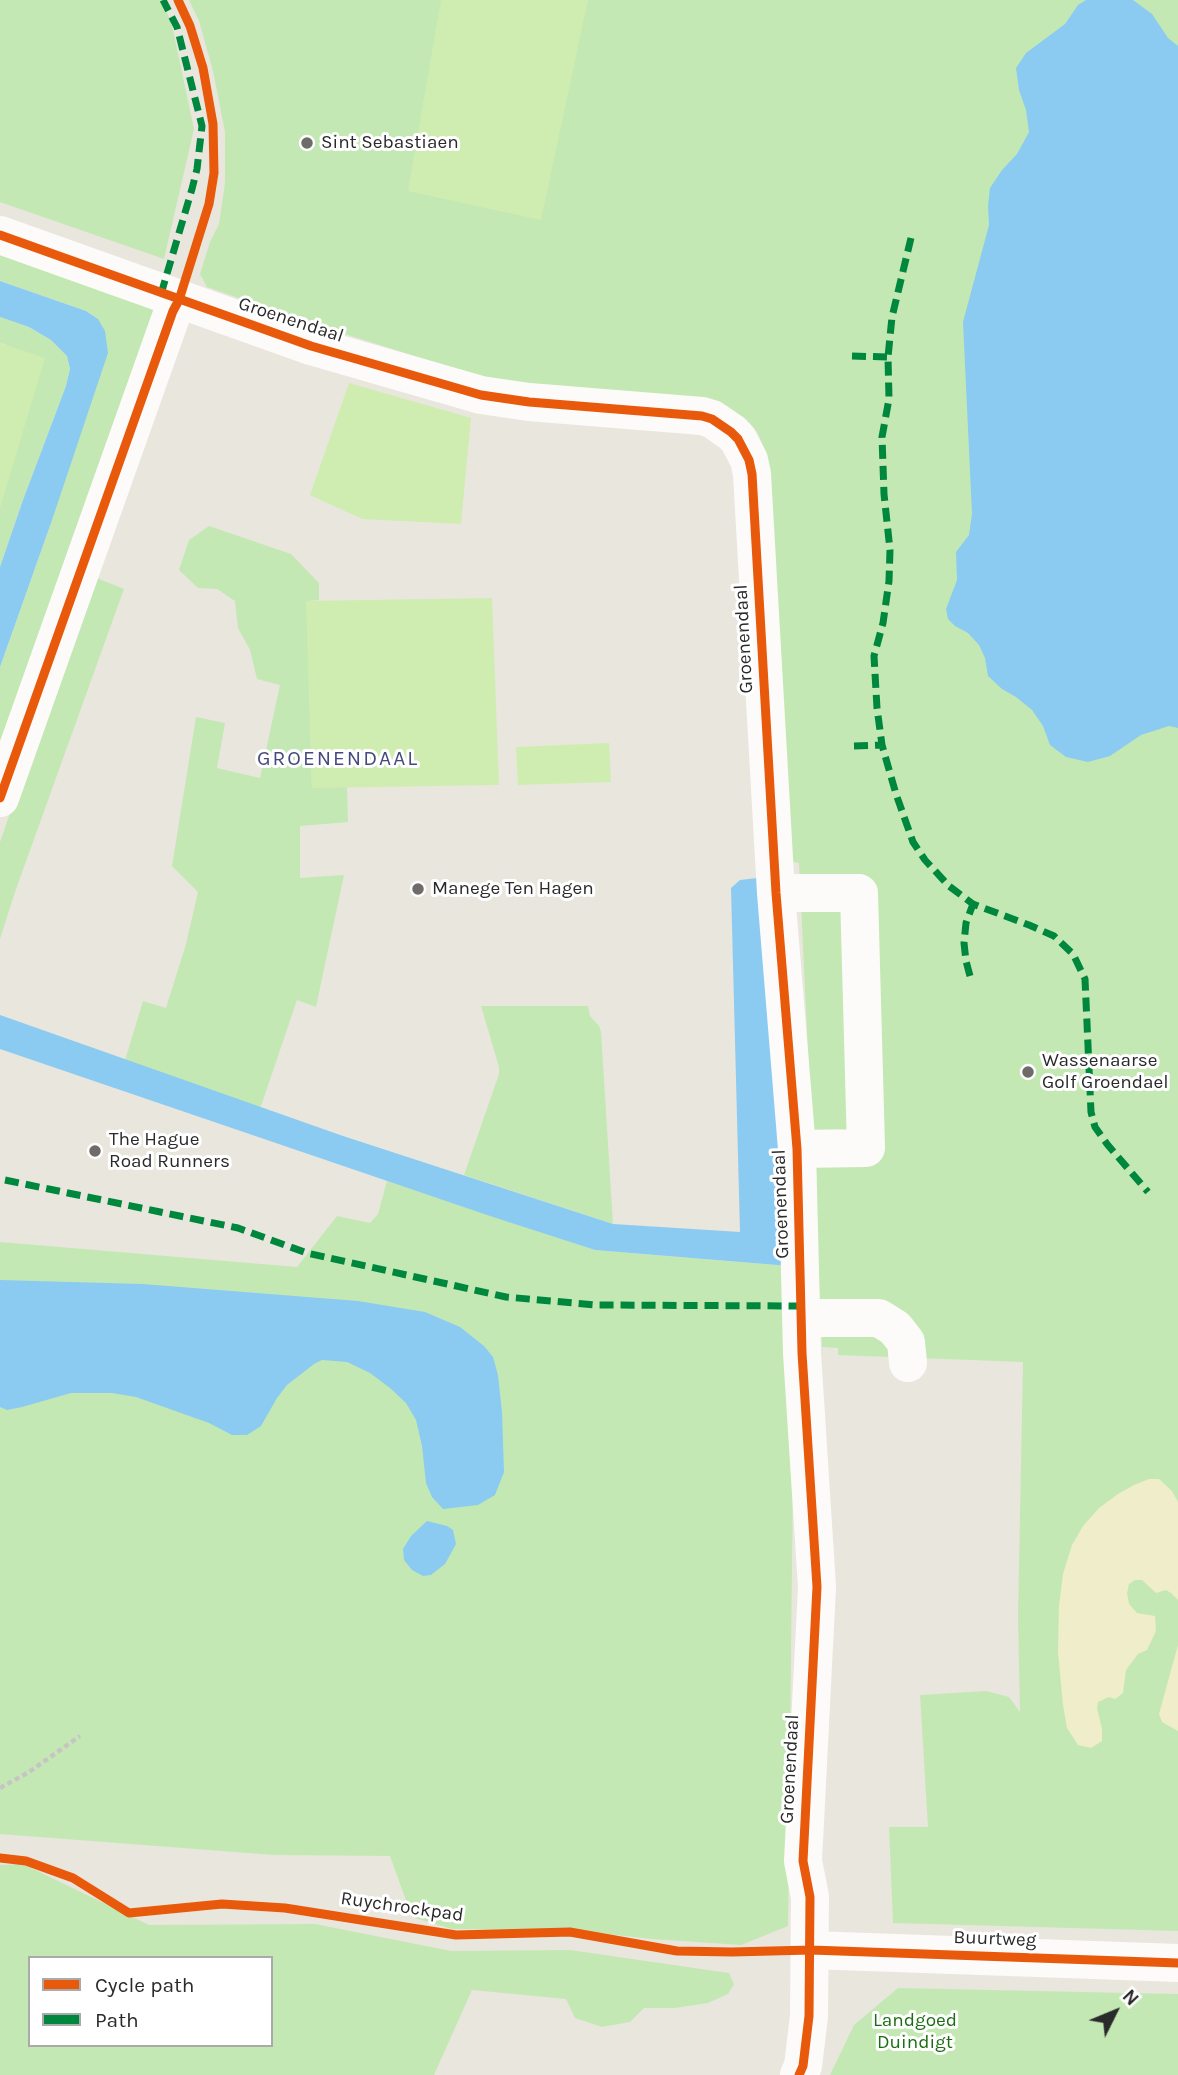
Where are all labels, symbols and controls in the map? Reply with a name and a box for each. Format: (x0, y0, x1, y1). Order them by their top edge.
place label: Sint Sebastiaen (321, 132, 459, 154)
marker: Sint Sebastiaen (299, 135, 315, 151)
street label: Groenendaal (235, 292, 347, 348)
street label: Groenendaal (730, 584, 758, 694)
district label: GROENENDAAL (258, 746, 418, 772)
place label: Manege Ten Hagen (432, 878, 594, 900)
marker: Manege Ten Hagen (410, 881, 426, 897)
place label: Wassenaarse Golf Groendael (1042, 1050, 1168, 1094)
marker: Wassenaarse Golf Groendael (1020, 1064, 1036, 1080)
place label: The Hague Road Runners (109, 1129, 230, 1173)
marker: The Hague Road Runners (87, 1143, 103, 1159)
street label: Groenendaal (768, 1149, 794, 1259)
street label: Groenendaal (776, 1714, 804, 1824)
street label: Ruychrockpad (339, 1887, 465, 1927)
street label: Buurtweg (953, 1926, 1037, 1952)
legend (28, 1956, 273, 2047)
text: Cycle path (95, 1973, 195, 1997)
north arrow (1080, 1977, 1150, 2047)
text: N (1118, 1985, 1143, 2010)
text: Path (95, 2008, 139, 2032)
park label: Landgoed Duindigt (873, 2010, 957, 2054)

